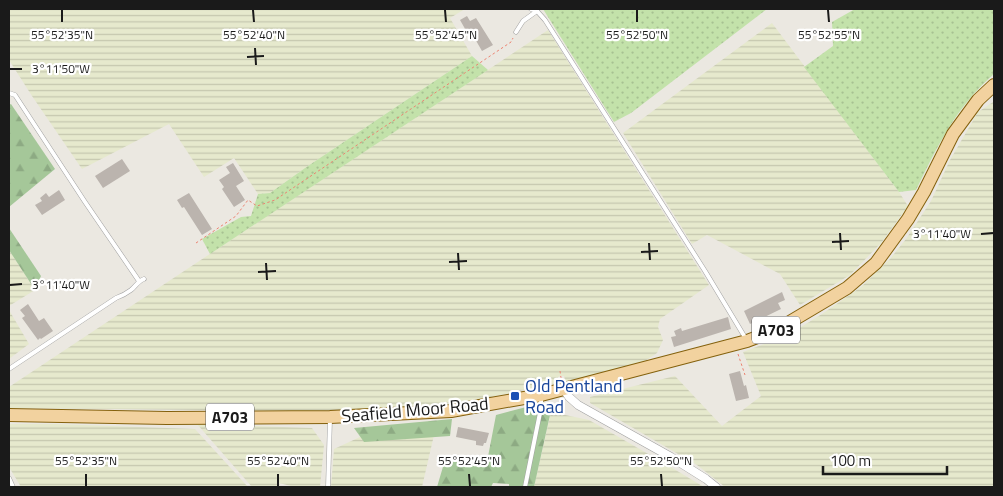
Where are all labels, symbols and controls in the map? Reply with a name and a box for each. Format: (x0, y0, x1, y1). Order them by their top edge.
text: 55°52'35"N (31, 25, 93, 44)
text: 55°52'40"N (223, 25, 285, 44)
text: 55°52'45"N (415, 25, 477, 44)
text: 55°52'50"N (606, 25, 668, 44)
text: 55°52'55"N (798, 25, 860, 44)
text: 3°11'50"W (32, 59, 90, 78)
text: 3°11'40"W (913, 224, 971, 243)
text: 3°11'40"W (32, 275, 90, 294)
road number: A703 (752, 316, 800, 344)
place label: Old Pentland Road (525, 372, 623, 420)
street label: Seafield Moor Road (340, 390, 490, 429)
marker: Old Pentland Road (509, 390, 521, 402)
road number: A703 (206, 404, 254, 431)
scale bar (823, 444, 947, 476)
text: 100 m (830, 449, 871, 472)
text: 55°52'35"N (55, 451, 117, 470)
text: 55°52'40"N (247, 451, 309, 470)
text: 55°52'45"N (438, 451, 500, 470)
text: 55°52'50"N (630, 451, 692, 470)

